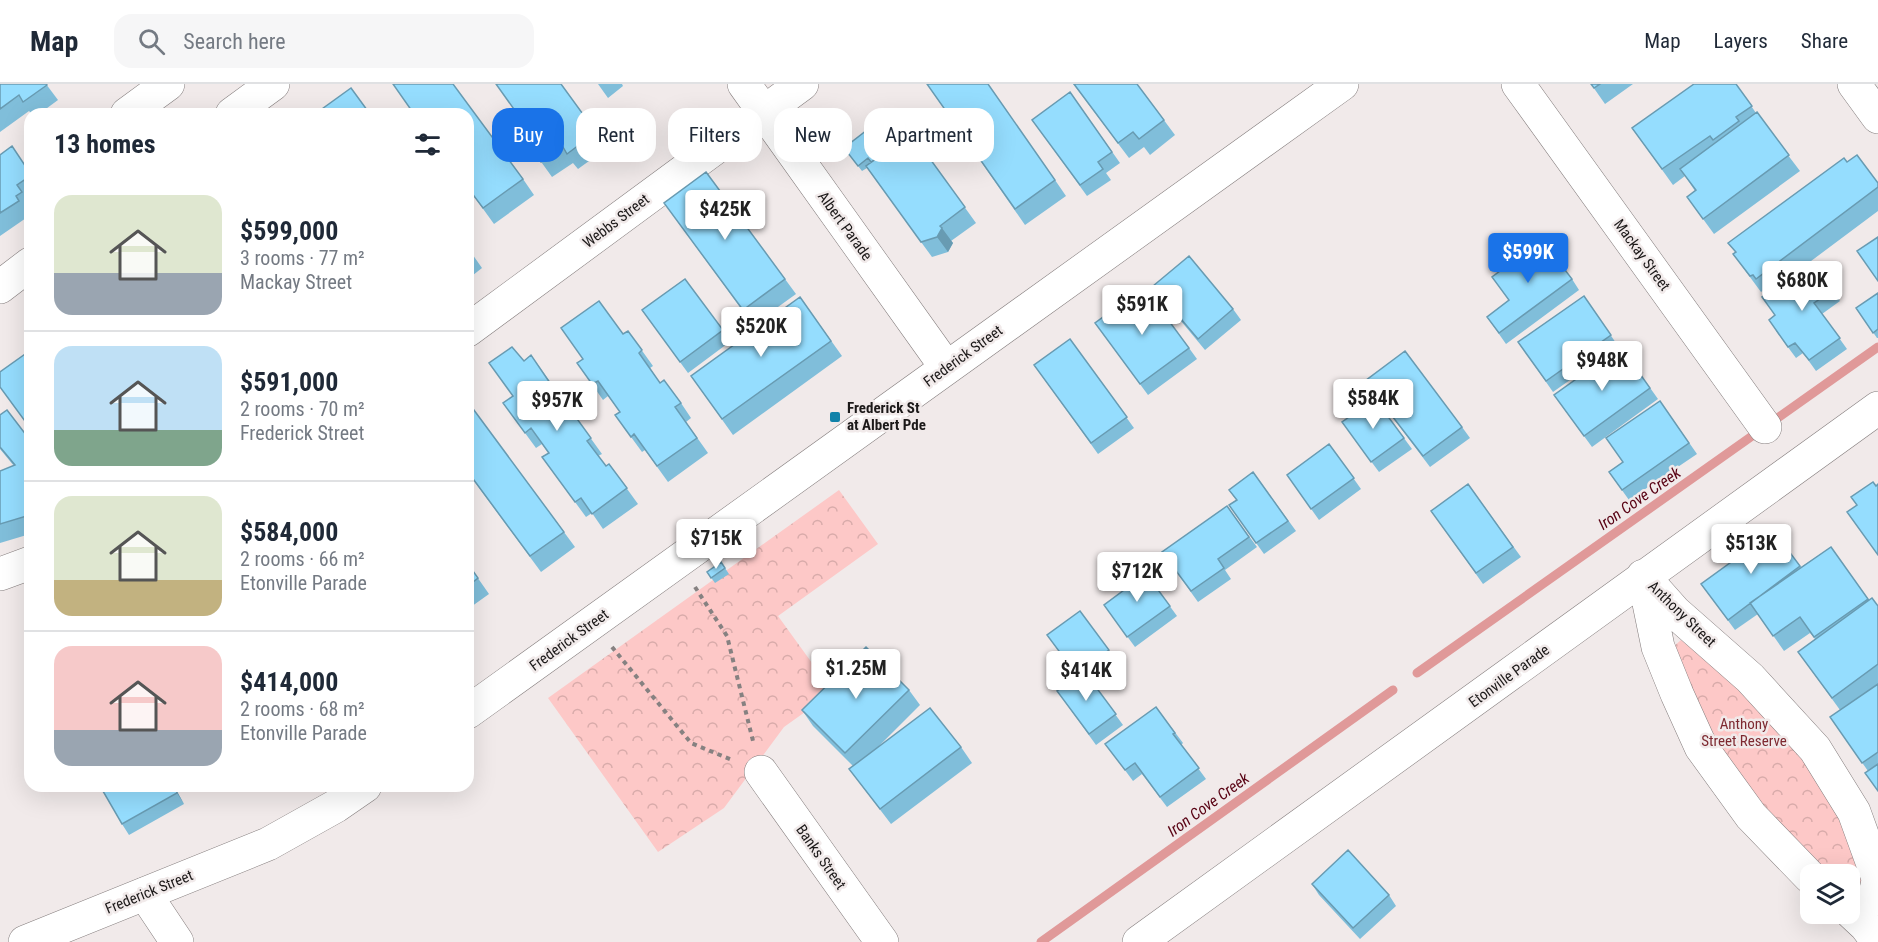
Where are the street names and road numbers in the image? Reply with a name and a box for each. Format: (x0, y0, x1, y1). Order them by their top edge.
street label: Albert Parade (814, 188, 876, 264)
street label: Webbs Street (579, 190, 653, 252)
street label: Mackay Street (1610, 216, 1674, 294)
street label: Frederick Street (920, 321, 1006, 391)
street label: Anthony Street (1644, 577, 1720, 651)
street label: Frederick Street (526, 605, 612, 675)
street label: Etonville Parade (1465, 641, 1553, 711)
street label: Banks Street (792, 821, 850, 893)
street label: Frederick Street (102, 866, 196, 918)

